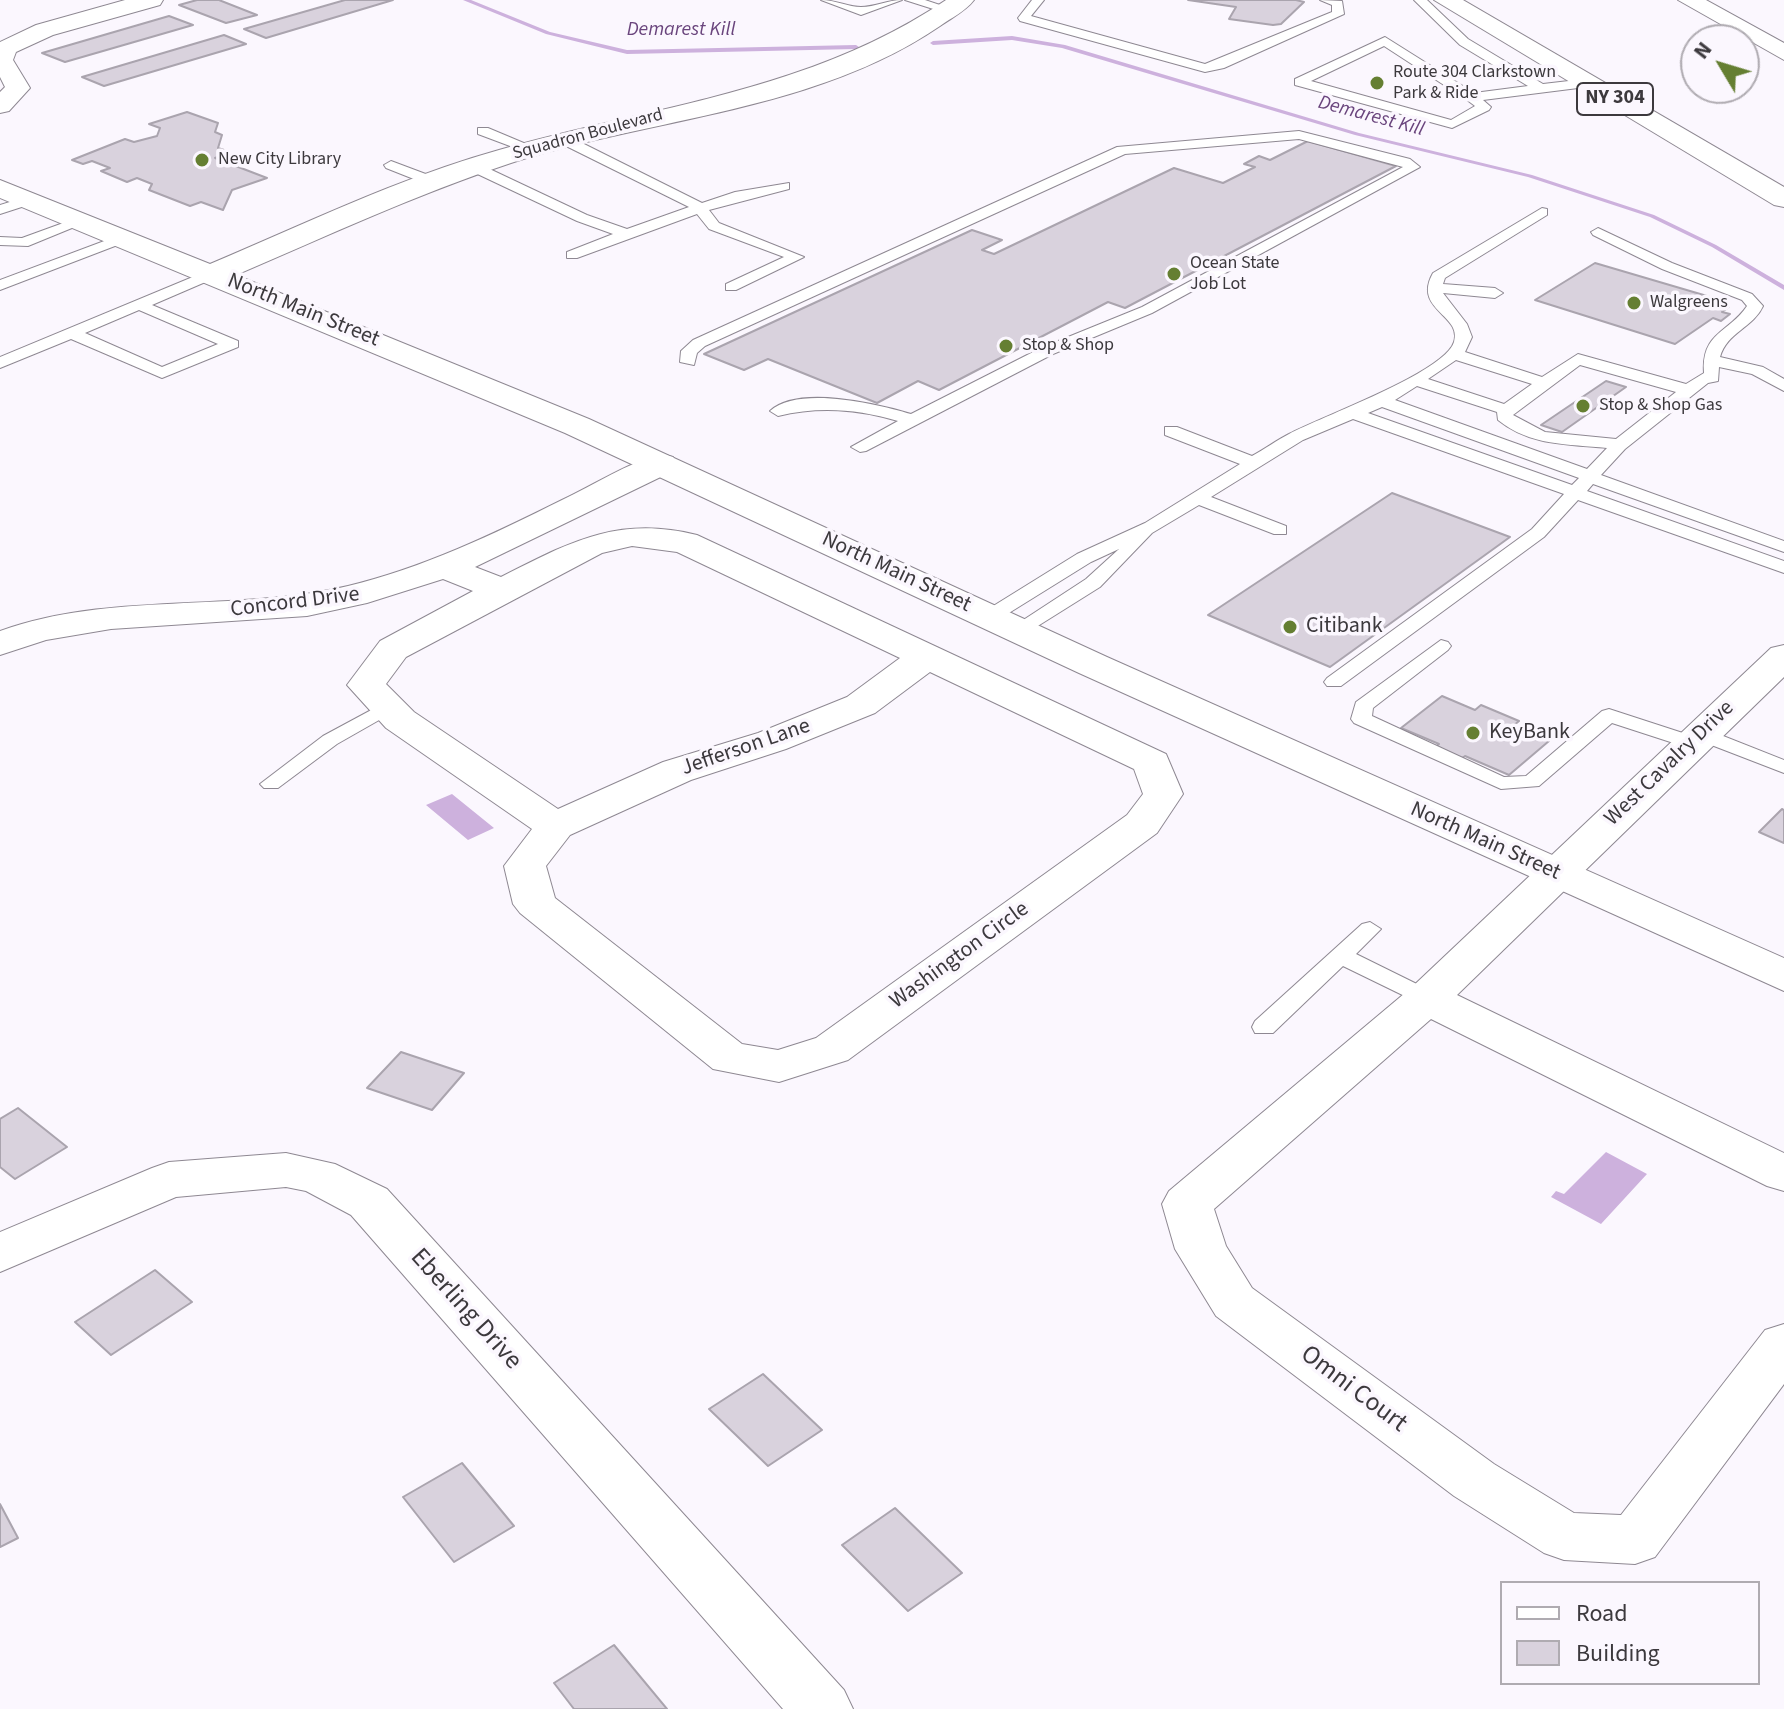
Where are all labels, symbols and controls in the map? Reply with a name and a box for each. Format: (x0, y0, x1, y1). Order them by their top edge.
water label: Demarest Kill (627, 19, 735, 43)
north arrow (1680, 24, 1760, 104)
text: N (1686, 35, 1720, 66)
place label: Route 304 Clarkstown Park & Ride (1393, 62, 1556, 104)
marker: Route 304 Clarkstown Park & Ride (1368, 74, 1386, 92)
road number: NY 304 (1577, 83, 1653, 115)
water label: Demarest Kill (1315, 91, 1427, 143)
street label: Squadron Boulevard (511, 105, 665, 165)
place label: New City Library (218, 149, 341, 171)
marker: New City Library (193, 151, 211, 169)
place label: Ocean State Job Lot (1190, 253, 1279, 296)
marker: Ocean State Job Lot (1165, 265, 1183, 283)
street label: North Main Street (223, 268, 383, 354)
place label: Walgreens (1650, 292, 1728, 314)
marker: Walgreens (1625, 294, 1643, 312)
place label: Stop & Shop (1022, 335, 1114, 357)
marker: Stop & Shop (997, 337, 1015, 355)
place label: Stop & Shop Gas (1599, 395, 1722, 417)
marker: Stop & Shop Gas (1574, 397, 1592, 415)
street label: North Main Street (817, 527, 975, 619)
street label: Concord Drive (229, 582, 361, 624)
place label: Citibank (1306, 614, 1383, 640)
marker: Citibank (1281, 618, 1299, 636)
street label: West Cavalry Drive (1600, 696, 1740, 832)
street label: Jefferson Lane (678, 714, 814, 782)
place label: KeyBank (1489, 720, 1570, 746)
marker: KeyBank (1464, 724, 1482, 742)
street label: North Main Street (1406, 797, 1564, 887)
street label: Washington Circle (885, 897, 1035, 1015)
street label: Eberling Drive (403, 1243, 527, 1377)
street label: Omni Court (1293, 1340, 1413, 1440)
legend (1500, 1581, 1760, 1685)
text: Road (1576, 1596, 1628, 1631)
text: Building (1576, 1636, 1660, 1671)

